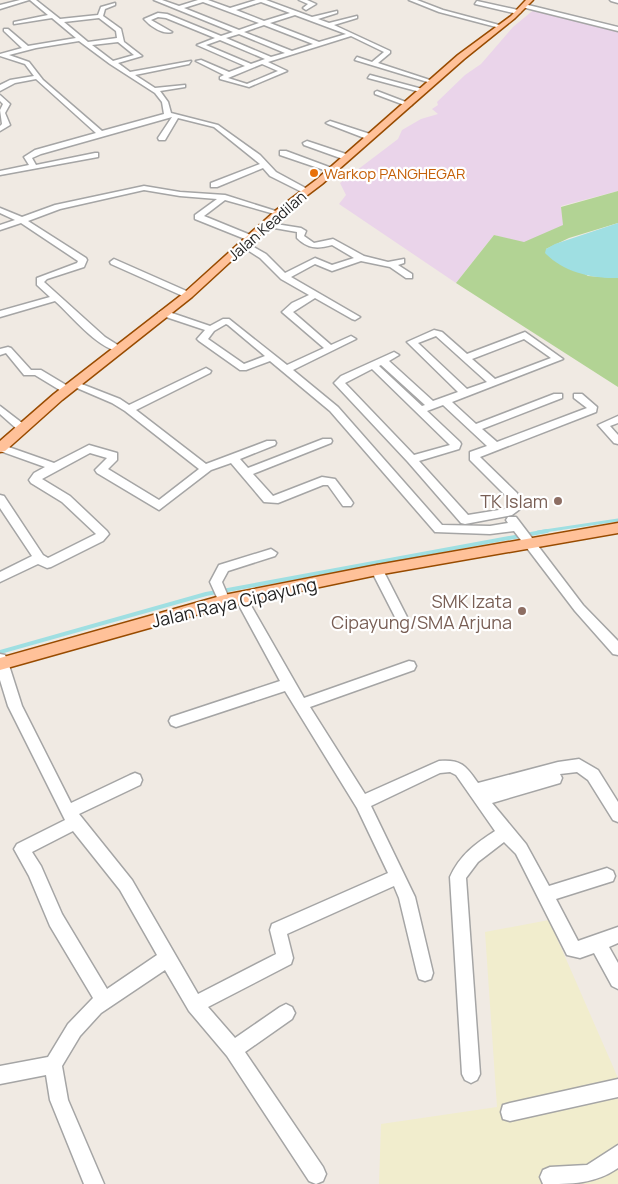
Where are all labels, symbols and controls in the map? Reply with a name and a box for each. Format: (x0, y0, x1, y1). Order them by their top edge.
place label: Warkop PANGHEGAR (324, 163, 465, 184)
marker: Warkop PANGHEGAR (308, 167, 320, 179)
street label: Jalan Keadilan (223, 186, 311, 266)
place label: TK Islam (480, 489, 548, 513)
marker: TK Islam (552, 495, 564, 507)
street label: Jalan Raya Cipayung (149, 571, 319, 633)
place label: SMK Izata Cipayung/SMA Arjuna (331, 589, 512, 634)
marker: SMK Izata Cipayung/SMA Arjuna (516, 605, 528, 617)

